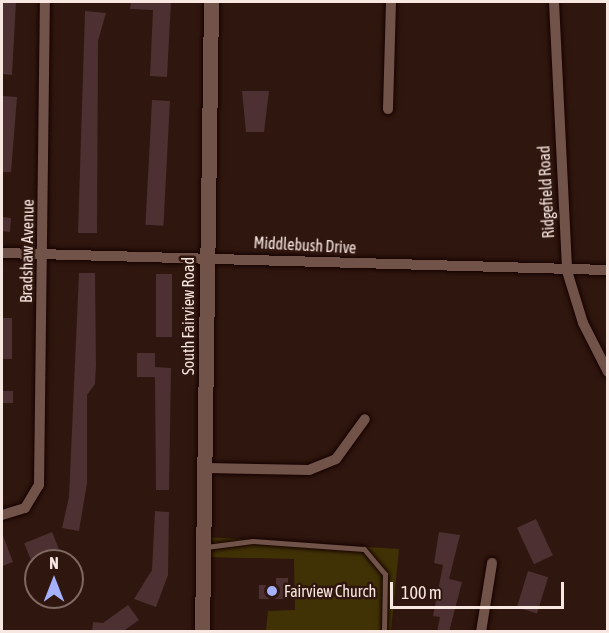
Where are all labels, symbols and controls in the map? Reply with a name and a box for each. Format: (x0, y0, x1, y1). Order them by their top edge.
street label: Ridgefield Road (534, 145, 558, 239)
street label: Bradshaw Avenue (16, 199, 38, 303)
street label: Middlebush Drive (253, 233, 357, 257)
street label: South Fairview Road (178, 257, 198, 375)
north arrow (24, 549, 84, 609)
text: N (49, 554, 59, 572)
scale bar (393, 570, 567, 608)
place label: Fairview Church (284, 581, 376, 601)
text: 100 m (401, 582, 442, 603)
marker: Fairview Church (265, 584, 279, 598)

